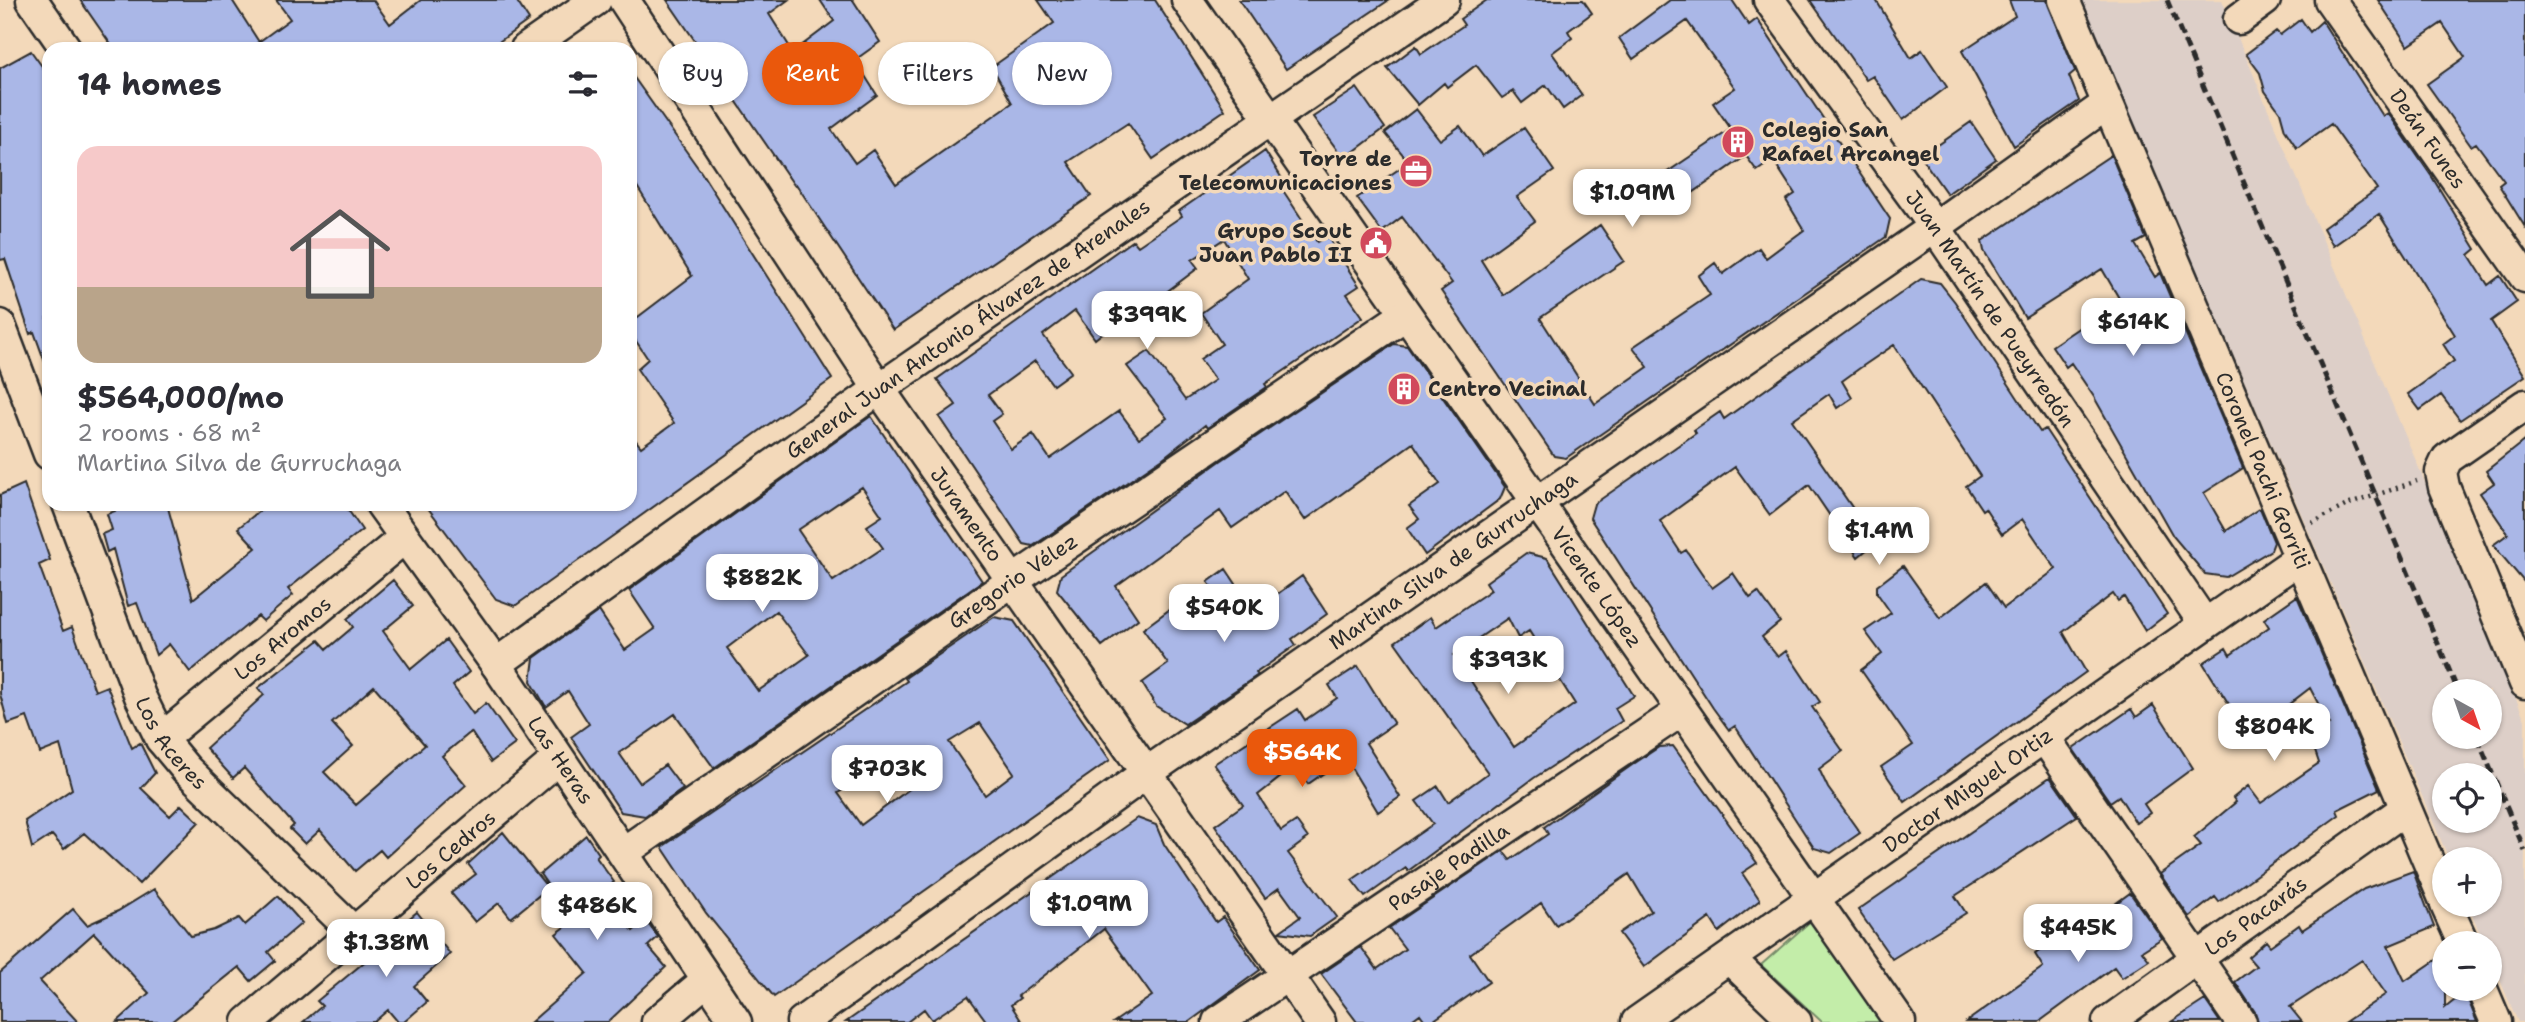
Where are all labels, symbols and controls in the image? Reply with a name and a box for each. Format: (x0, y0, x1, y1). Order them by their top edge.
chip: Buy (658, 42, 748, 105)
chip: Rent (762, 42, 864, 105)
chip: Filters (878, 42, 998, 105)
chip: New (1012, 42, 1112, 105)
text: 14 homes (77, 64, 222, 105)
icon: filters (564, 65, 602, 103)
street label: Deán Funes (2383, 83, 2473, 195)
place label: Colegio San Rafael Arcangel (1762, 116, 1939, 168)
building icon: Colegio San Rafael Arcangel (1719, 123, 1757, 161)
place label: Torre de Telecomunicaciones (1179, 145, 1392, 197)
office icon: Torre de Telecomunicaciones (1397, 152, 1435, 190)
pin: $1.09M (1575, 170, 1689, 229)
text: $1.09M (1589, 177, 1675, 207)
street label: Juan Martín de Pueyrredón (1899, 185, 2081, 433)
icon: home (277, 191, 403, 317)
street label: General Juan Antonio Álvarez de Arenales (780, 192, 1156, 465)
place label: Grupo Scout Juan Pablo II (1199, 217, 1352, 269)
public building icon: Grupo Scout Juan Pablo II (1357, 224, 1395, 262)
pin: $399K (1098, 292, 1196, 351)
pin: $614K (2084, 298, 2182, 358)
text: $399K (1108, 299, 1186, 329)
text: $614K (2097, 306, 2169, 336)
street label: Coronel Pachi Gorriti (2209, 367, 2317, 574)
building icon: Centro Vecinal (1385, 370, 1423, 408)
place label: Centro Vecinal (1428, 375, 1587, 403)
text: $564,000/mo (77, 377, 284, 418)
text: 2 rooms · 68 m² (77, 418, 261, 448)
text: Martina Silva de Gurruchaga (77, 448, 402, 478)
street label: Juramento (924, 461, 1009, 567)
street label: Martina Silva de Gurruchaga (1323, 465, 1583, 657)
pin: $1.4M (1830, 508, 1928, 567)
text: $1.4M (1844, 515, 1914, 545)
street label: Vicente López (1545, 521, 1649, 653)
street label: Gregorio Vélez (943, 527, 1083, 636)
pin: $882K (713, 554, 811, 614)
text: $882K (722, 562, 802, 592)
pin: $540K (1175, 584, 1273, 644)
street label: Los Aromos (228, 590, 337, 687)
text: $540K (1185, 592, 1263, 622)
pin: $393K (1459, 636, 1557, 696)
text: $393K (1469, 644, 1547, 674)
north arrow (2432, 679, 2502, 749)
map controls (2432, 679, 2502, 1001)
street label: Los Aceres (129, 692, 213, 796)
pin: $804K (2225, 704, 2323, 763)
street label: Las Heras (521, 711, 600, 810)
text: $804K (2234, 711, 2314, 741)
street label: Doctor Miguel Ortiz (1878, 721, 2058, 860)
pin: $564K (1253, 730, 1351, 789)
text: $564K (1263, 737, 1341, 767)
pin: $703K (838, 746, 936, 805)
text: $703K (848, 753, 926, 783)
button: locate (2432, 763, 2502, 833)
street label: Los Cedros (400, 804, 502, 896)
street label: Pasaje Padilla (1383, 816, 1515, 918)
button: + (2432, 847, 2502, 917)
street label: Los Pacarás (2199, 870, 2313, 962)
pin: $1.09M (1032, 880, 1146, 940)
pin: $486K (548, 883, 646, 942)
text: $1.09M (1046, 888, 1132, 918)
text: $486K (557, 890, 637, 920)
pin: $445K (2029, 904, 2127, 964)
text: $445K (2039, 912, 2117, 942)
pin: $1.38M (329, 920, 443, 979)
text: $1.38M (343, 927, 429, 957)
button: − (2432, 931, 2502, 1001)

